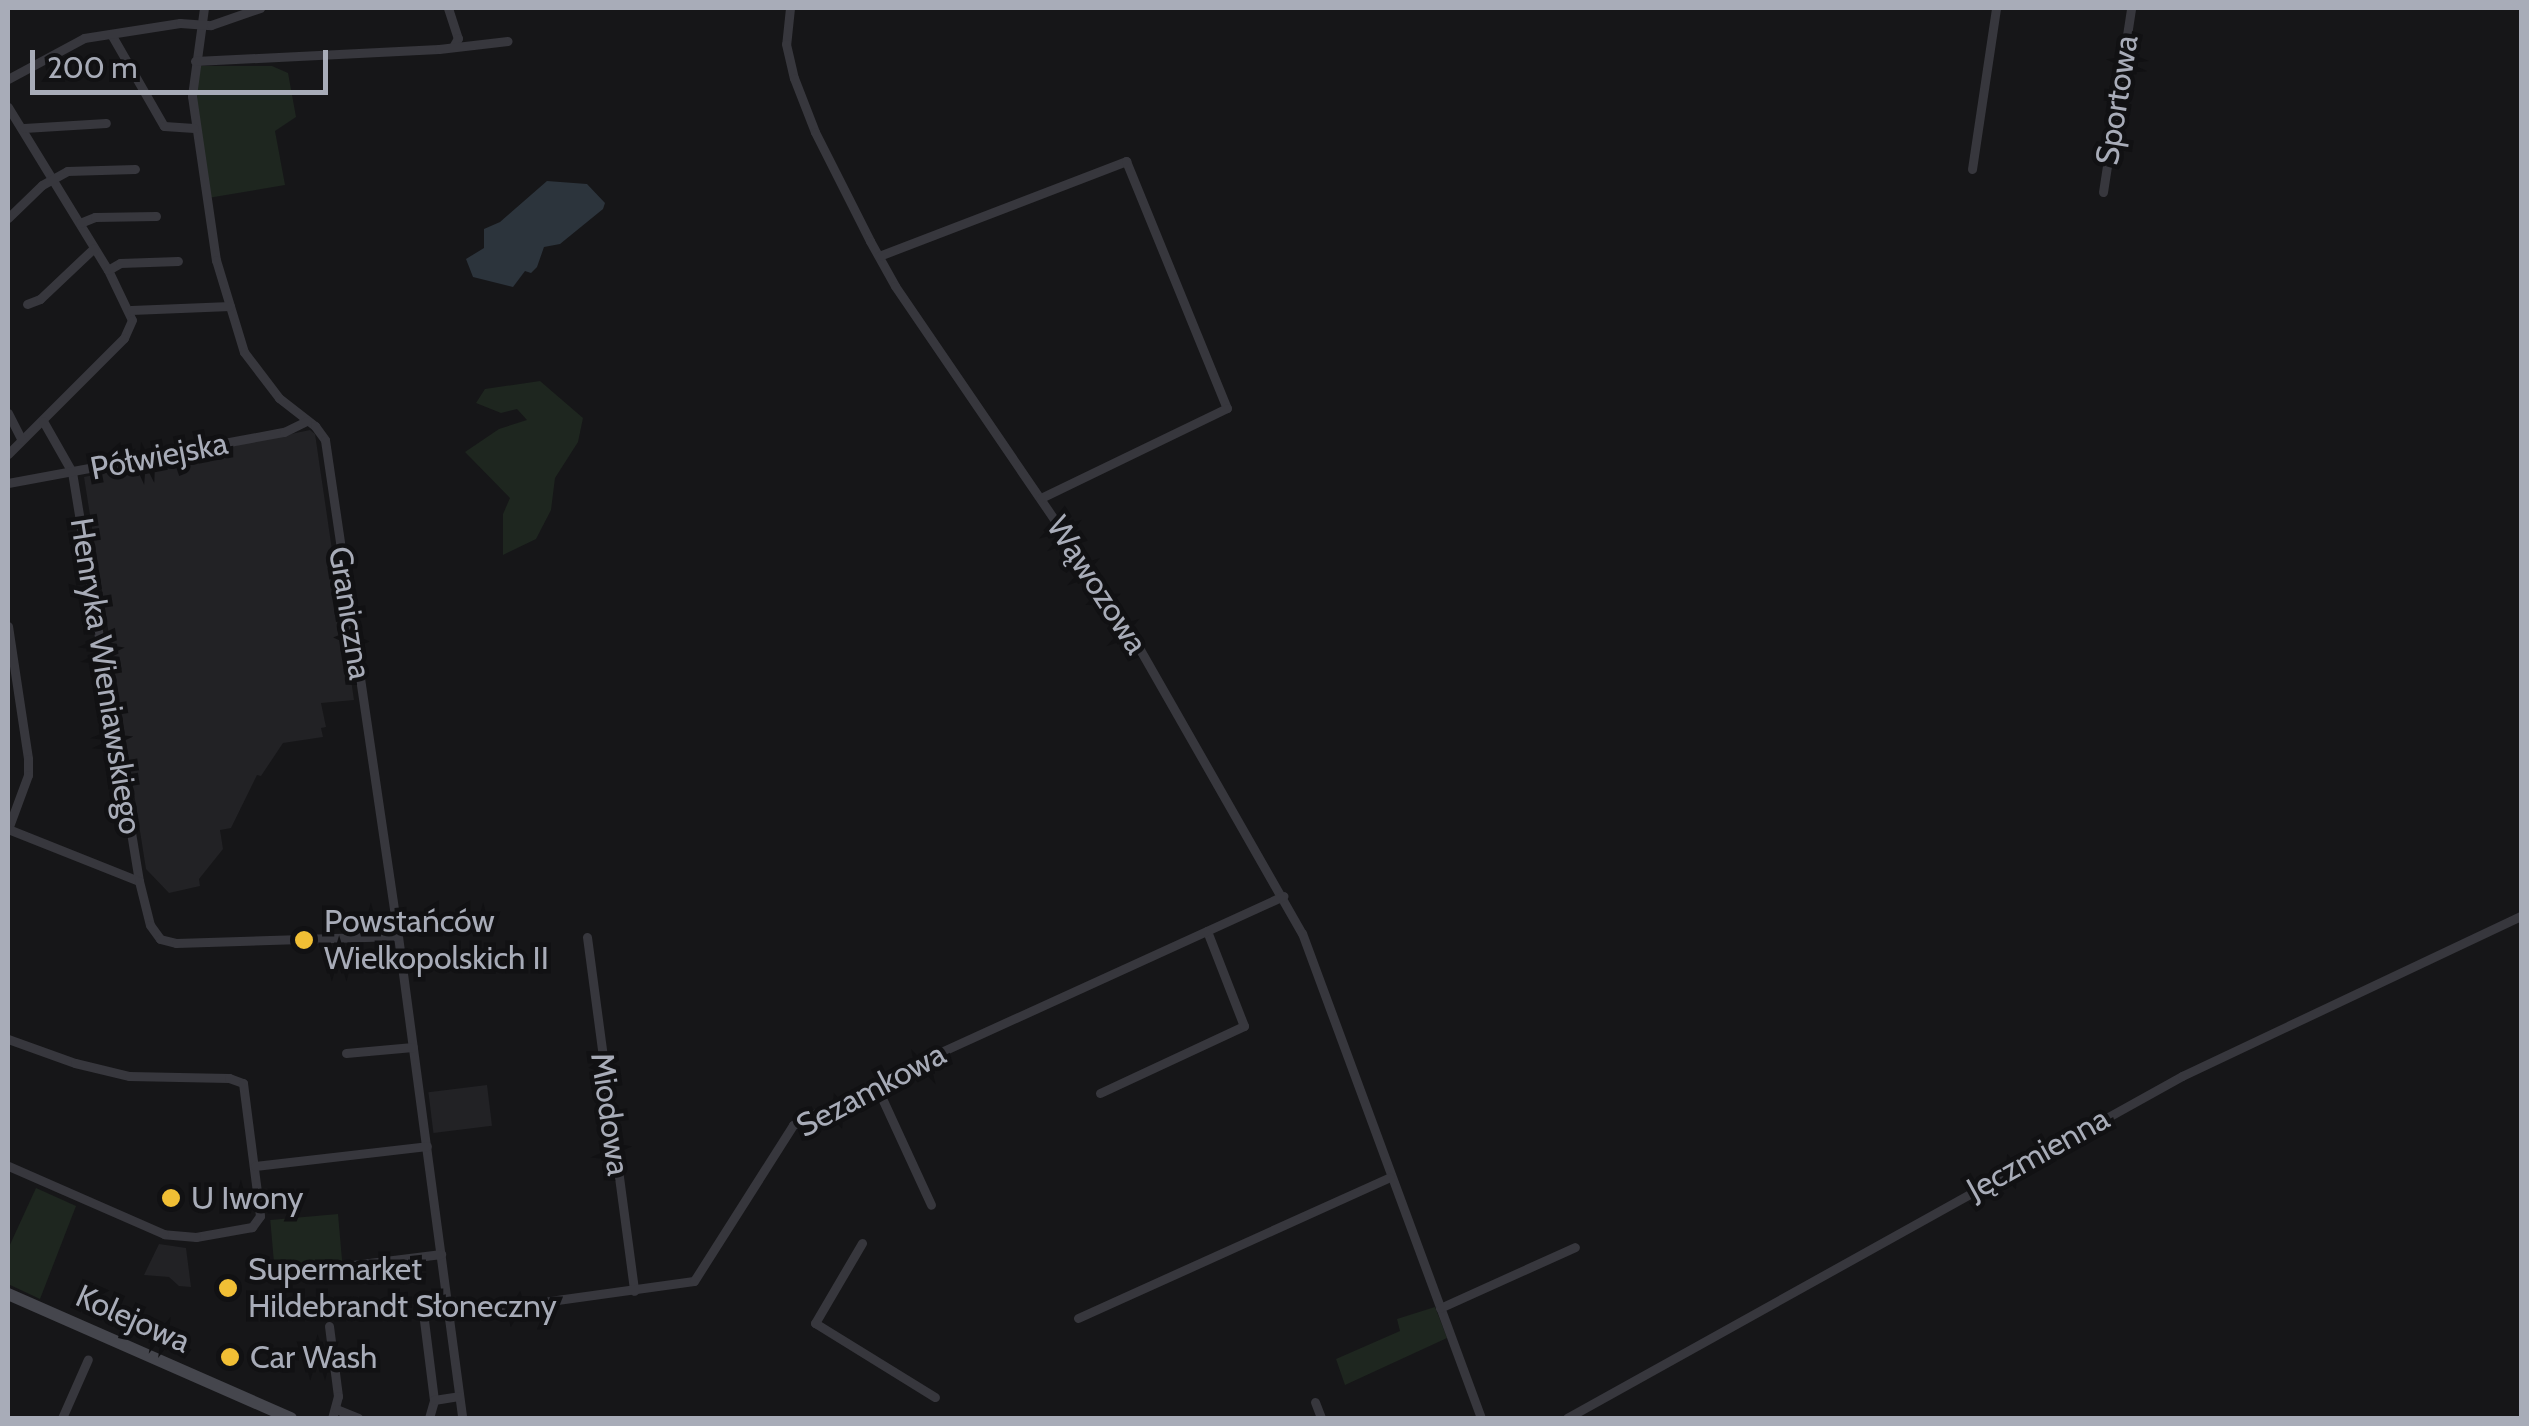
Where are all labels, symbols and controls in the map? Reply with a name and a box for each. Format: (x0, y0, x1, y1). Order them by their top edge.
scale bar (35, 30, 332, 92)
street label: Sportowa (2088, 33, 2146, 167)
text: 200 m (47, 49, 138, 86)
street label: Półwiejska (87, 424, 231, 488)
street label: Wąwozowa (1038, 509, 1156, 661)
street label: Henryka Wieniawskiego (62, 515, 150, 837)
street label: Graniczna (321, 544, 379, 682)
place label: Powstańców Wielkopolskich II (324, 903, 549, 978)
marker: Powstańców Wielkopolskich II (293, 929, 315, 951)
street label: Sezamkowa (790, 1035, 952, 1145)
street label: Miodowa (582, 1050, 638, 1178)
street label: Jęczmienna (1960, 1099, 2116, 1209)
place label: U Iwony (191, 1179, 304, 1217)
marker: U Iwony (160, 1187, 182, 1209)
place label: Supermarket Hildebrandt Słoneczny (248, 1251, 557, 1326)
street label: Kolejowa (70, 1277, 196, 1361)
marker: Supermarket Hildebrandt Słoneczny (217, 1277, 239, 1299)
place label: Car Wash (250, 1338, 377, 1376)
marker: Car Wash (219, 1346, 241, 1368)

